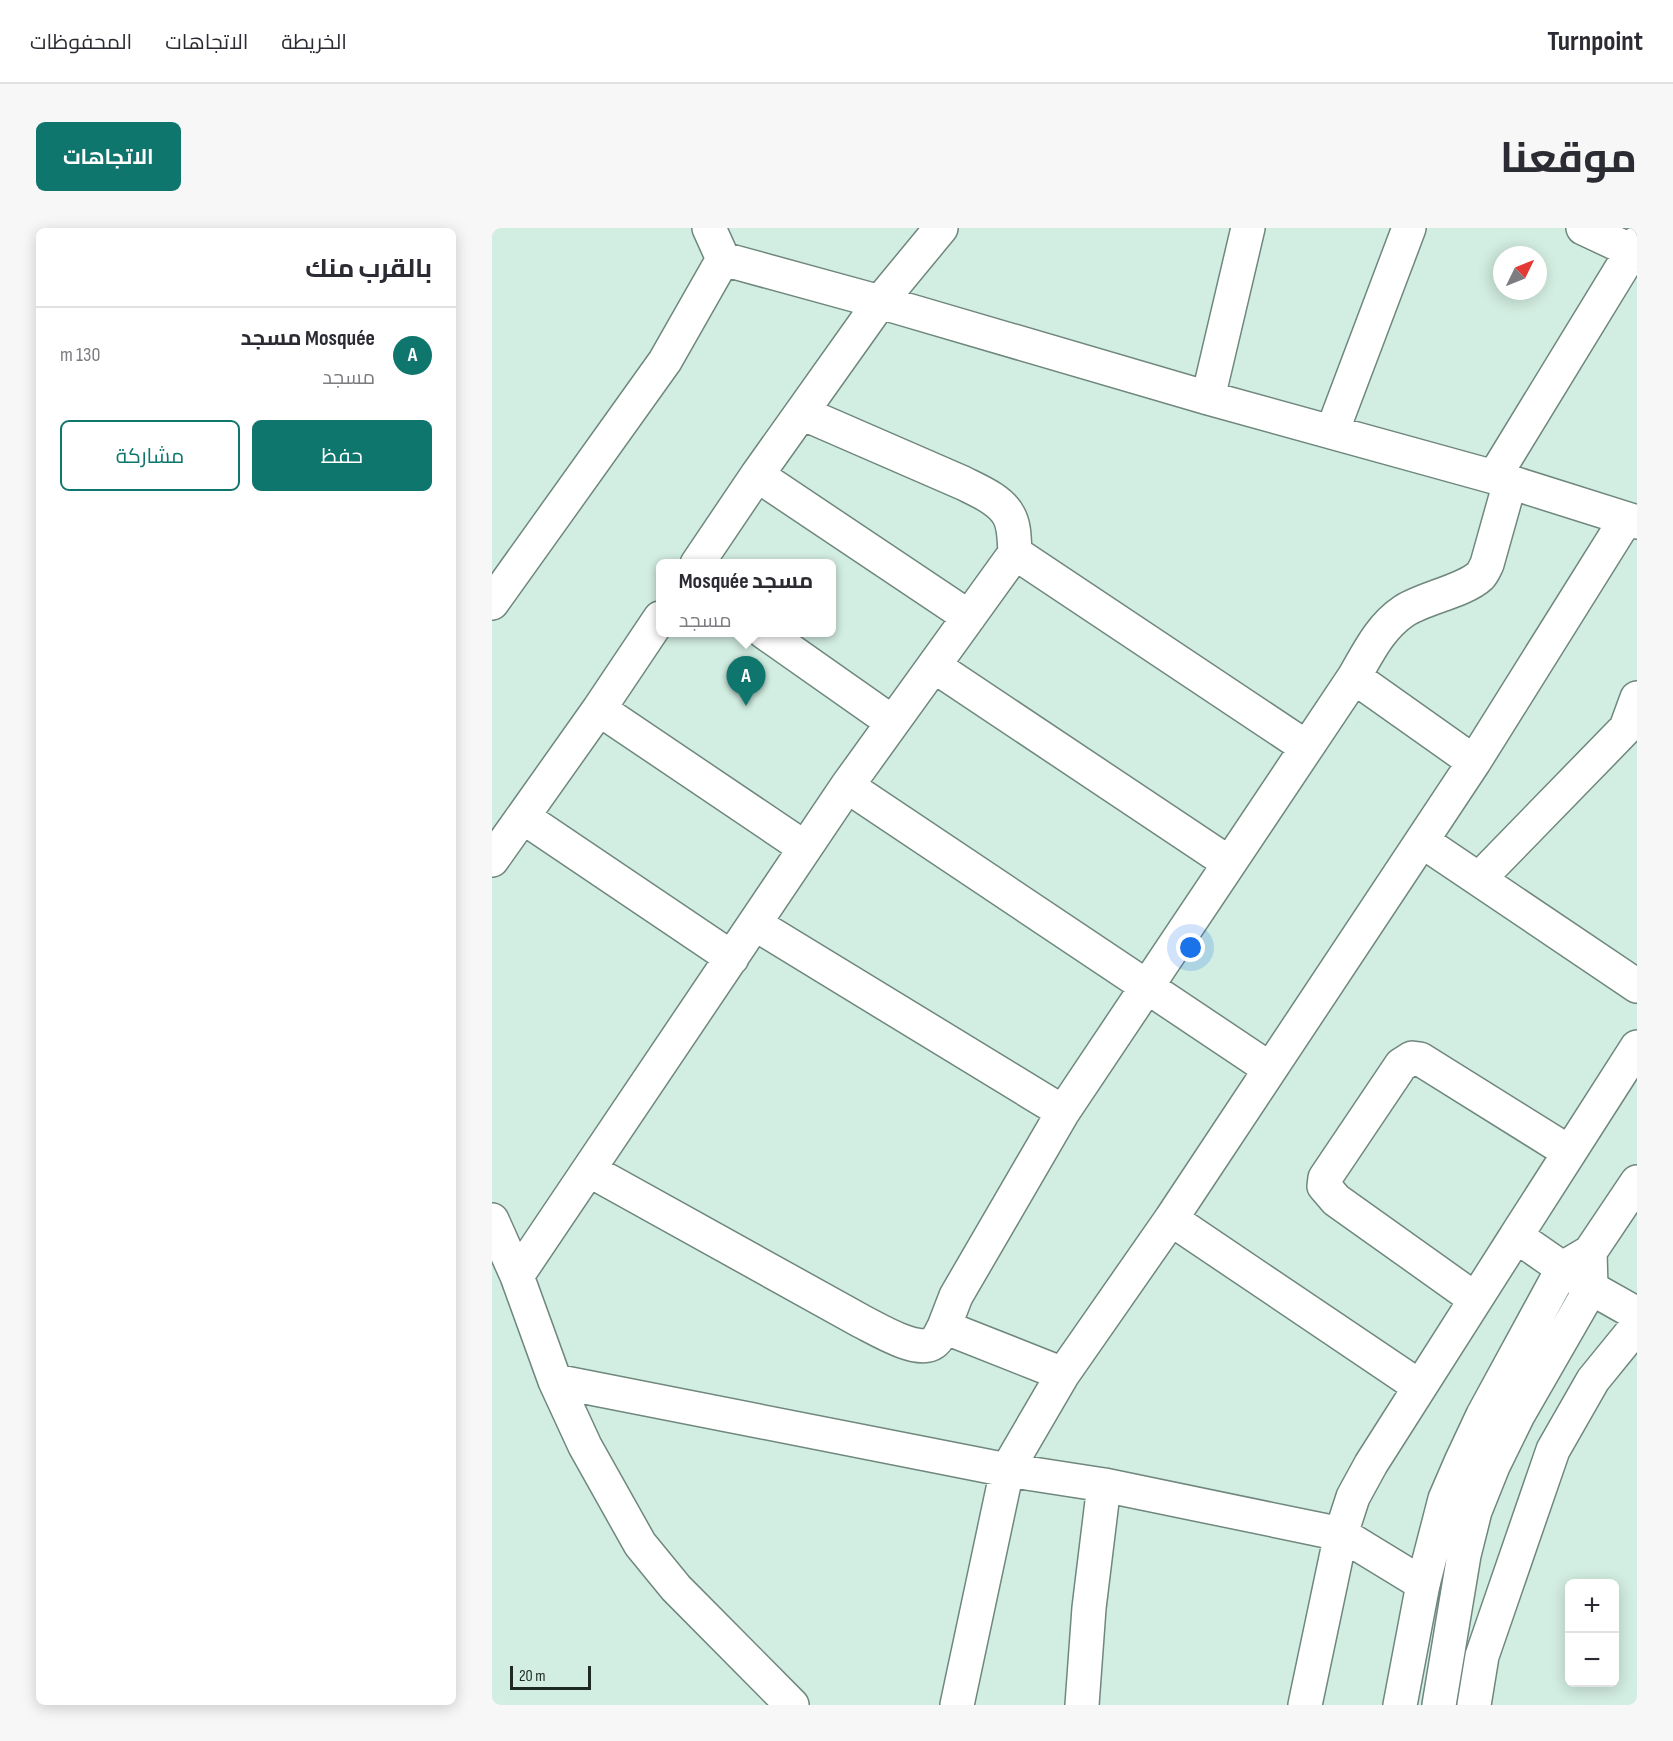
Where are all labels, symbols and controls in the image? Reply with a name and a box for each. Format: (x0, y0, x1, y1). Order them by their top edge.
text: Turnpoint (1547, 25, 1643, 58)
text: المحفوظات (30, 30, 132, 55)
text: الاتجاهات (165, 30, 248, 55)
text: الخريطة (281, 30, 347, 55)
button: الاتجاهات (36, 122, 181, 191)
text: موقعنا (1500, 134, 1637, 185)
north arrow (1493, 246, 1547, 300)
text: بالقرب منك (305, 254, 432, 285)
text: Mosquée مسجد (240, 325, 375, 352)
text: 130 m (60, 343, 100, 367)
text: A (408, 343, 417, 367)
text: مسجد (322, 366, 375, 390)
button: مشاركة (60, 420, 240, 491)
button: حفظ (252, 420, 432, 491)
popup (656, 559, 836, 637)
text: Mosquée مسجد (679, 568, 813, 595)
text: مسجد (679, 609, 732, 633)
pin: A (726, 656, 766, 706)
your location (1176, 933, 1205, 962)
map controls (1565, 1579, 1619, 1687)
button: + (1565, 1579, 1619, 1633)
button: − (1565, 1633, 1619, 1687)
scale bar (510, 1663, 591, 1690)
text: 20 m (519, 1667, 546, 1686)

